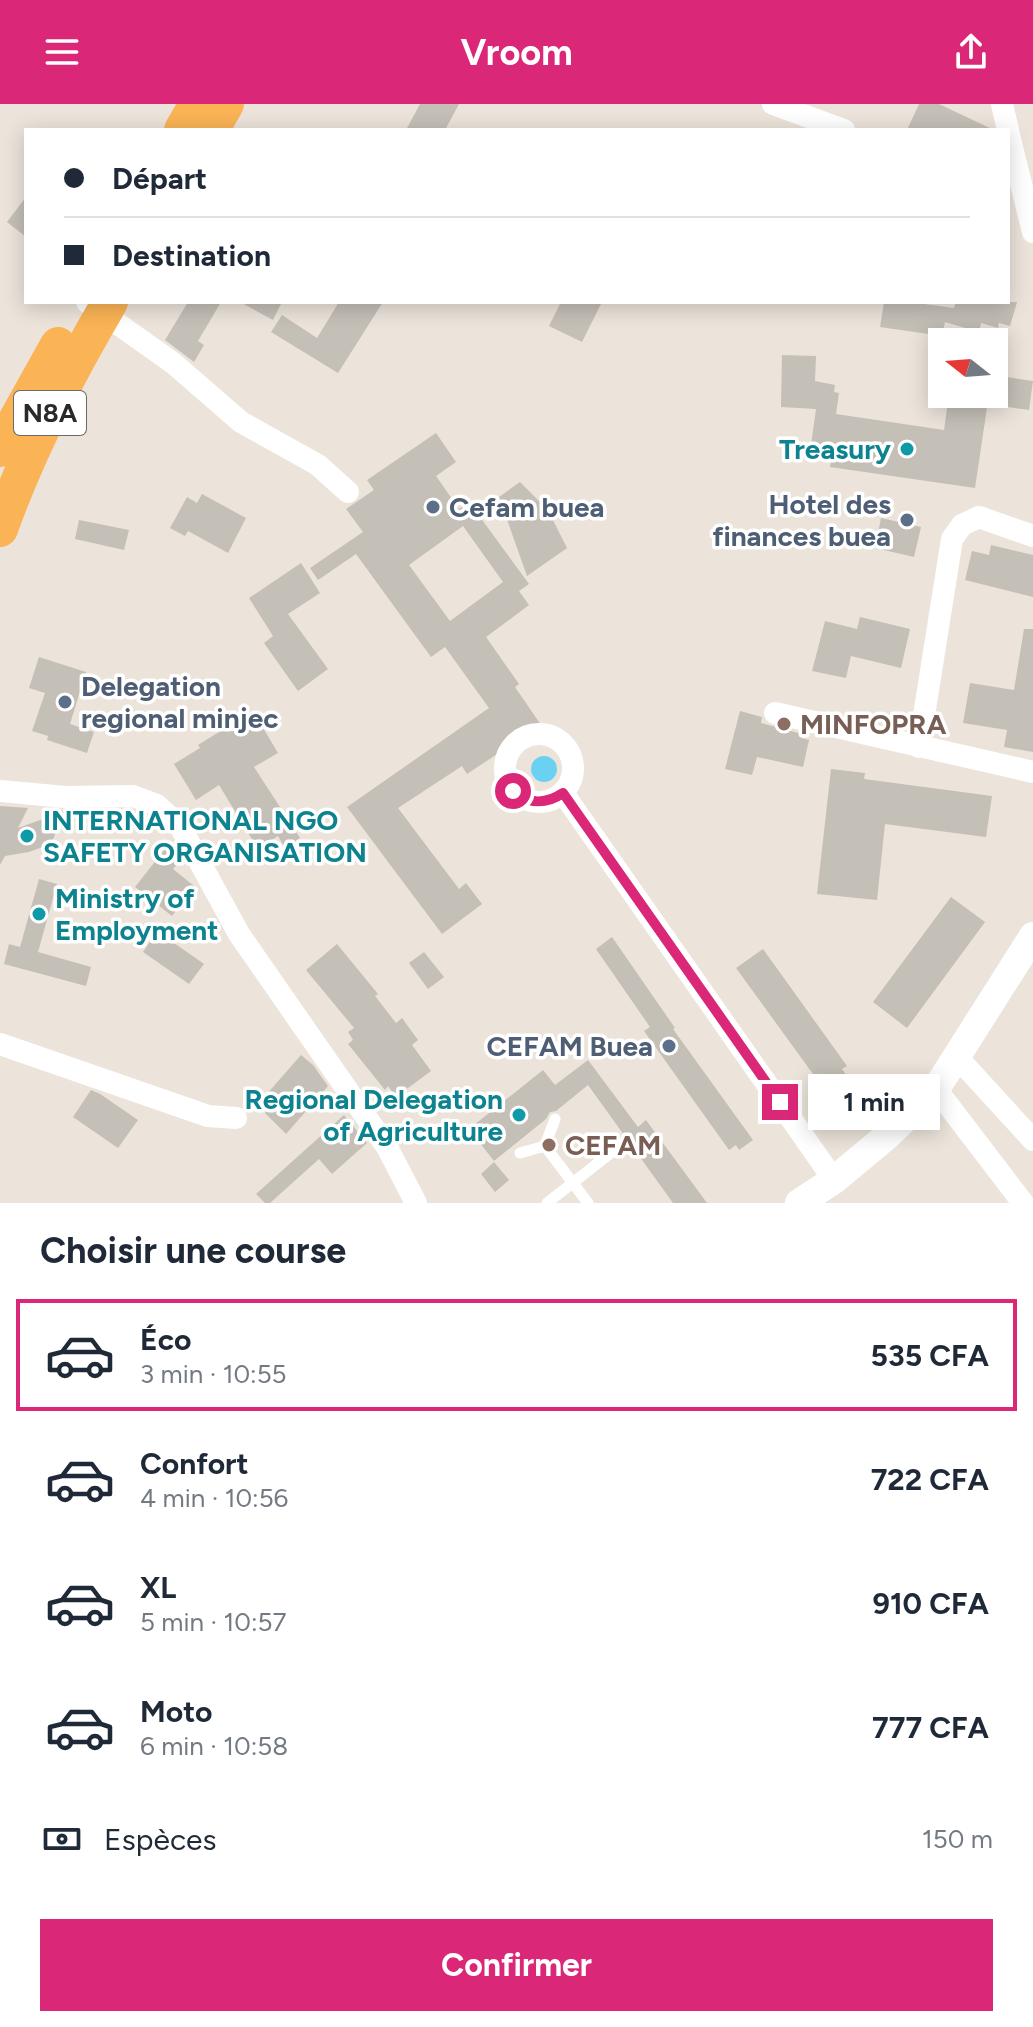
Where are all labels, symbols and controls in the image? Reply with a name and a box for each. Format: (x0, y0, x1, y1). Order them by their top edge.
icon: menu (40, 30, 84, 74)
icon: share (949, 30, 993, 74)
text: Vroom (460, 31, 573, 74)
text: Départ (112, 160, 207, 197)
text: Destination (112, 237, 271, 274)
north arrow (928, 328, 1008, 408)
map controls (928, 328, 1008, 408)
road number: N8A (14, 391, 86, 435)
place label: Treasury (779, 432, 892, 466)
marker: Treasury (898, 440, 916, 458)
place label: Hotel des finances buea (712, 487, 891, 553)
place label: Cefam buea (449, 490, 605, 524)
marker: Cefam buea (424, 498, 442, 516)
marker: Hotel des finances buea (898, 511, 916, 529)
place label: Delegation regional minjec (81, 669, 279, 735)
marker: Delegation regional minjec (56, 693, 74, 711)
place label: MINFOPRA (800, 707, 946, 741)
marker: MINFOPRA (775, 715, 793, 733)
route start (495, 773, 531, 809)
place label: INTERNATIONAL NGO SAFETY ORGANISATION (43, 803, 367, 869)
marker: INTERNATIONAL NGO SAFETY ORGANISATION (18, 827, 36, 845)
place label: Ministry of Employment (55, 881, 219, 947)
marker: Ministry of Employment (30, 905, 48, 923)
place label: CEFAM Buea (487, 1029, 653, 1063)
marker: CEFAM Buea (660, 1037, 678, 1055)
callout: 1 min (808, 1074, 940, 1130)
place label: Regional Delegation of Agriculture (245, 1082, 503, 1148)
route end (762, 1084, 798, 1120)
text: 1 min (843, 1086, 905, 1118)
marker: Regional Delegation of Agriculture (510, 1106, 528, 1124)
place label: CEFAM (565, 1128, 661, 1162)
marker: CEFAM (540, 1136, 558, 1154)
text: Choisir une course (40, 1229, 346, 1272)
icon: car (44, 1319, 116, 1391)
text: Éco (140, 1321, 191, 1358)
text: 535 CFA (871, 1337, 989, 1374)
text: 3 min · 10:55 (140, 1358, 287, 1390)
icon: car (44, 1443, 116, 1515)
text: Confort (140, 1445, 249, 1482)
text: 722 CFA (871, 1461, 989, 1498)
text: 4 min · 10:56 (140, 1482, 288, 1514)
icon: car (44, 1567, 116, 1639)
text: XL (140, 1569, 176, 1606)
text: 910 CFA (873, 1585, 989, 1622)
text: 5 min · 10:57 (140, 1606, 286, 1638)
icon: car (44, 1691, 116, 1763)
text: Moto (140, 1693, 212, 1730)
text: 777 CFA (872, 1709, 989, 1746)
text: 6 min · 10:58 (140, 1730, 288, 1762)
icon: cash (40, 1817, 84, 1861)
text: Espèces (104, 1821, 216, 1858)
text: 150 m (922, 1823, 993, 1855)
button: Confirmer (40, 1919, 993, 2011)

